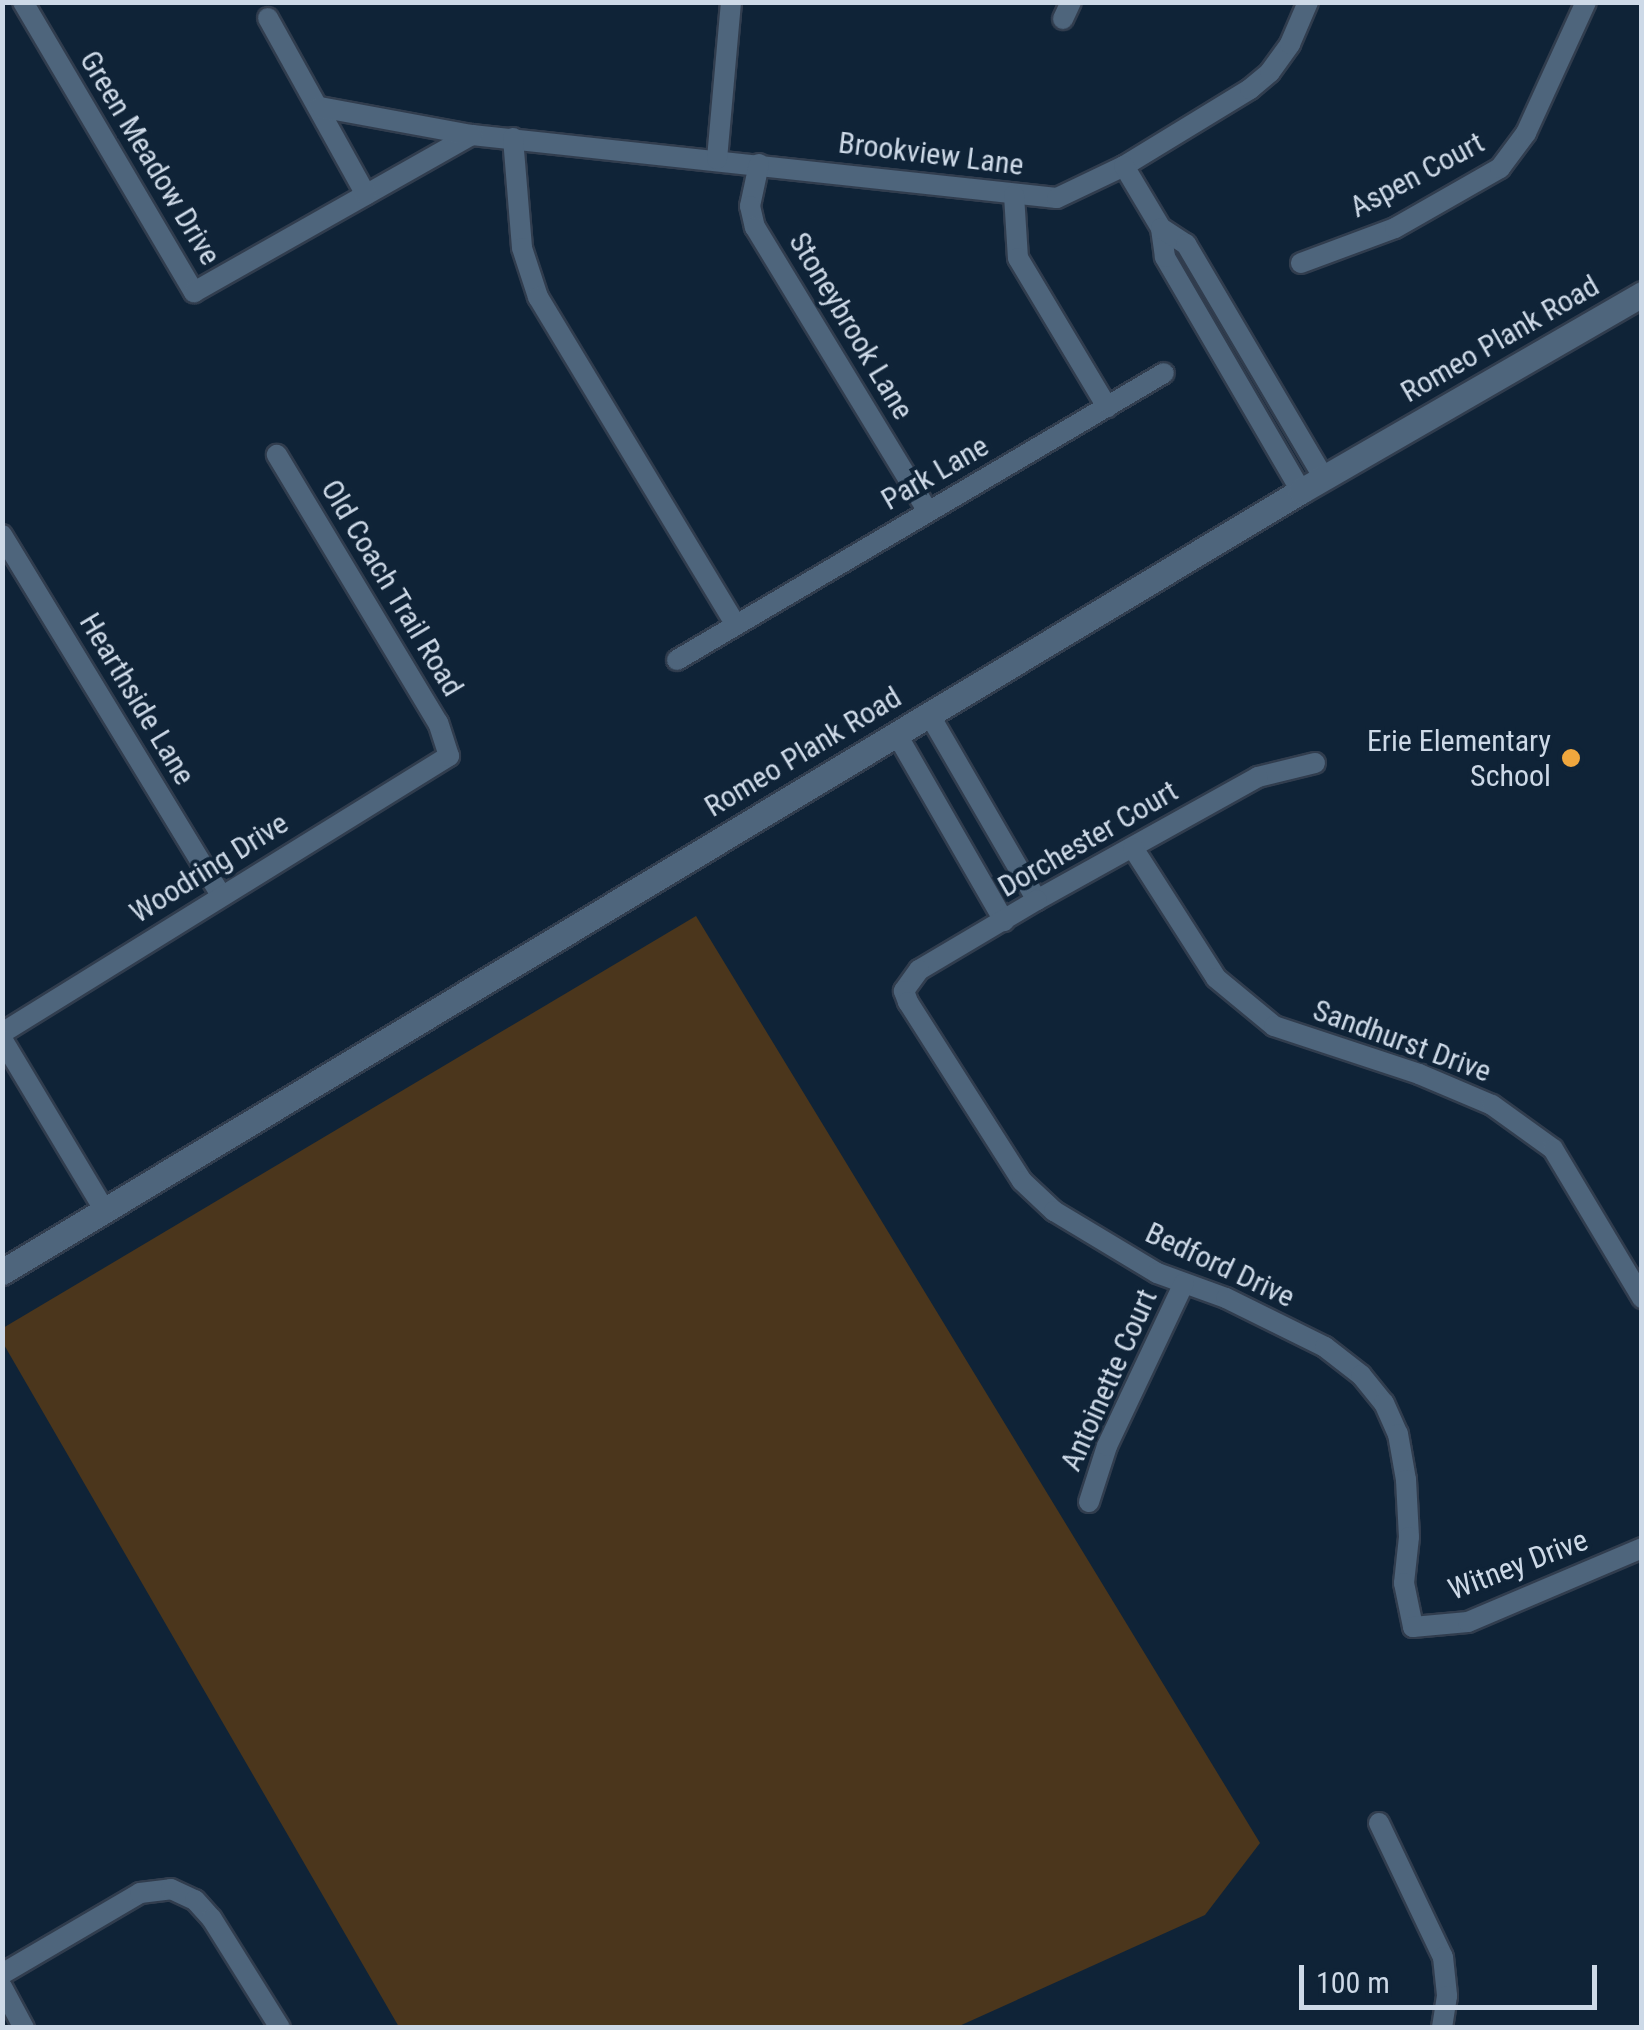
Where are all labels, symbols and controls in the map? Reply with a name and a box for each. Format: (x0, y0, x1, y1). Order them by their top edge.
street label: Green Meadow Drive (72, 44, 228, 272)
street label: Brookview Lane (836, 125, 1026, 183)
street label: Aspen Court (1344, 125, 1490, 225)
street label: Stoneybrook Lane (781, 226, 921, 426)
street label: Romeo Plank Road (1395, 268, 1605, 410)
street label: Park Lane (875, 428, 995, 518)
street label: Old Coach Trail Road (313, 473, 471, 703)
street label: Hearthside Lane (72, 607, 202, 791)
street label: Romeo Plank Road (698, 679, 908, 825)
place label: Erie Elementary School (1367, 723, 1551, 794)
marker: Erie Elementary School (1560, 747, 1582, 769)
street label: Dorchester Court (992, 773, 1184, 905)
street label: Woodring Drive (123, 805, 295, 931)
street label: Sandhurst Drive (1308, 992, 1496, 1090)
street label: Bedford Drive (1140, 1215, 1300, 1315)
street label: Antoinette Court (1053, 1284, 1165, 1476)
street label: Witney Drive (1443, 1522, 1593, 1608)
scale bar (1304, 1945, 1602, 2007)
text: 100 m (1316, 1965, 1390, 2000)

